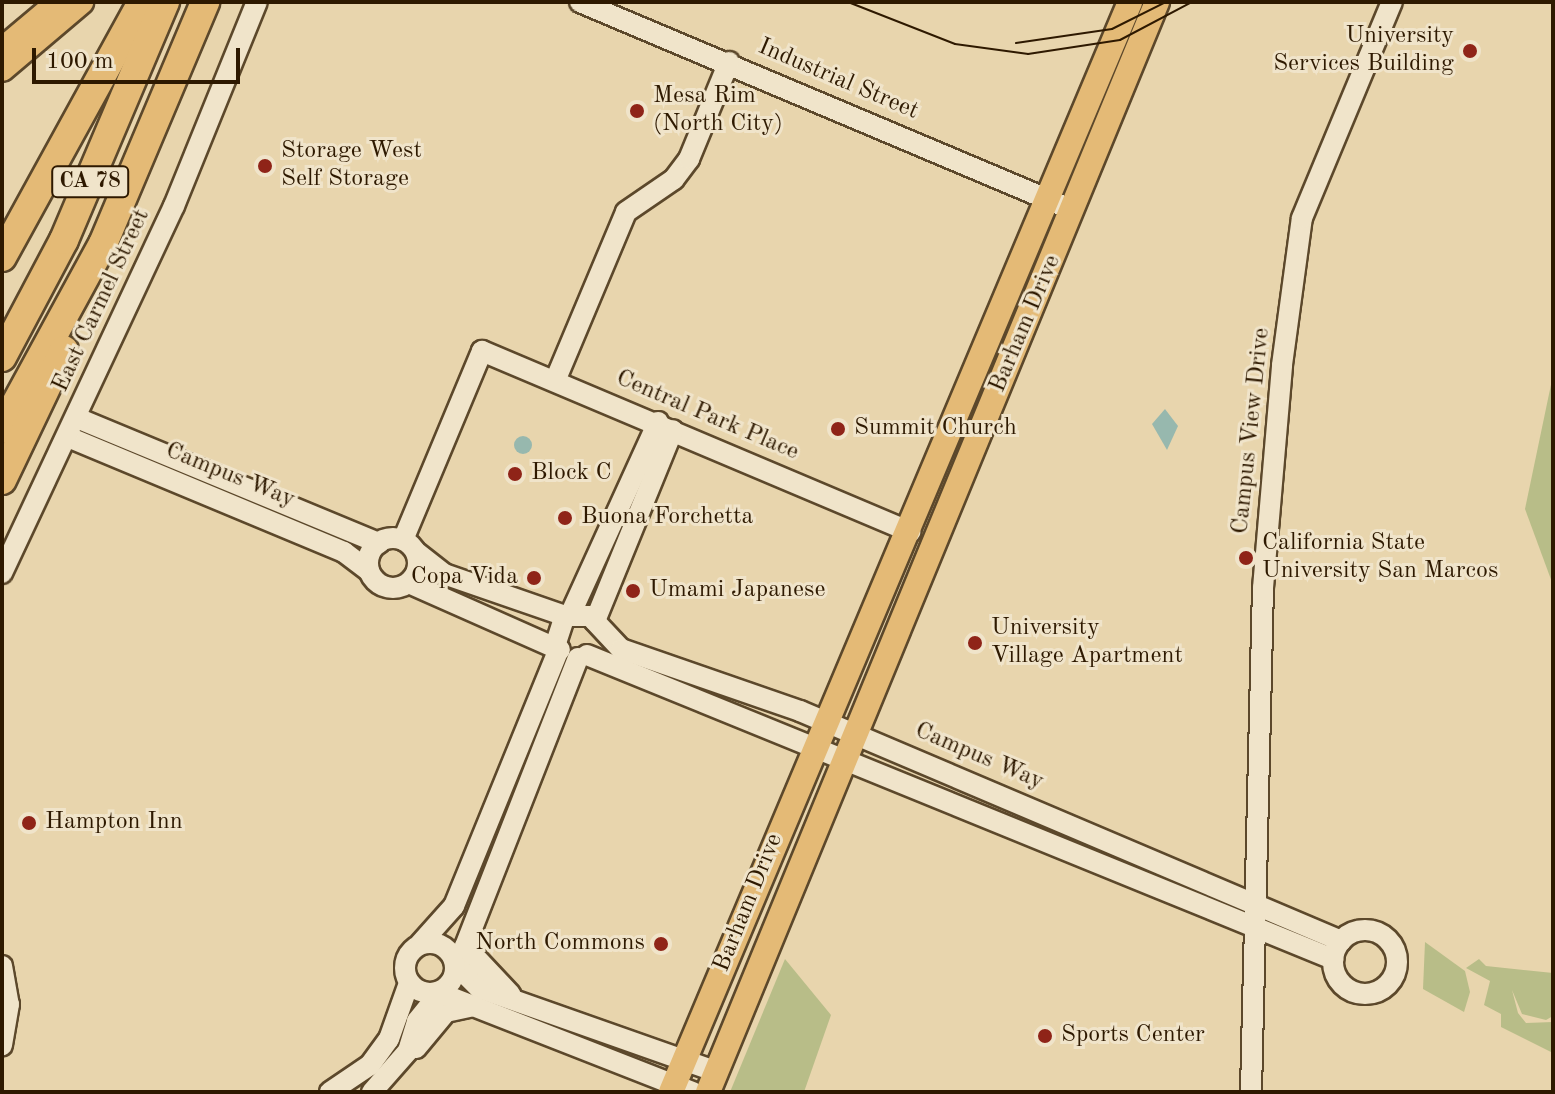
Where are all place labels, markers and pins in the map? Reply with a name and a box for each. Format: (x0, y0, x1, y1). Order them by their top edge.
place label: University Services Building (1273, 23, 1454, 79)
marker: University Services Building (1461, 42, 1479, 60)
place label: Mesa Rim (North City) (653, 83, 783, 139)
marker: Mesa Rim (North City) (628, 102, 646, 120)
place label: Storage West Self Storage (281, 138, 422, 194)
marker: Storage West Self Storage (256, 157, 274, 175)
place label: Summit Church (854, 415, 1017, 443)
marker: Summit Church (829, 420, 847, 438)
place label: Block C (531, 460, 612, 488)
marker: Block C (506, 465, 524, 483)
place label: Buona Forchetta (581, 504, 753, 532)
marker: Buona Forchetta (556, 509, 574, 527)
place label: California State University San Marcos (1262, 530, 1498, 586)
marker: California State University San Marcos (1237, 549, 1255, 567)
place label: Copa Vida (411, 564, 518, 592)
marker: Copa Vida (525, 569, 543, 587)
place label: Umami Japanese (649, 577, 825, 605)
marker: Umami Japanese (624, 582, 642, 600)
place label: University Village Apartment (991, 615, 1183, 671)
marker: University Village Apartment (966, 634, 984, 652)
place label: Hampton Inn (45, 809, 183, 837)
marker: Hampton Inn (20, 814, 38, 832)
place label: North Commons (475, 930, 645, 958)
marker: North Commons (652, 935, 670, 953)
place label: Sports Center (1061, 1022, 1205, 1050)
marker: Sports Center (1036, 1027, 1054, 1045)

